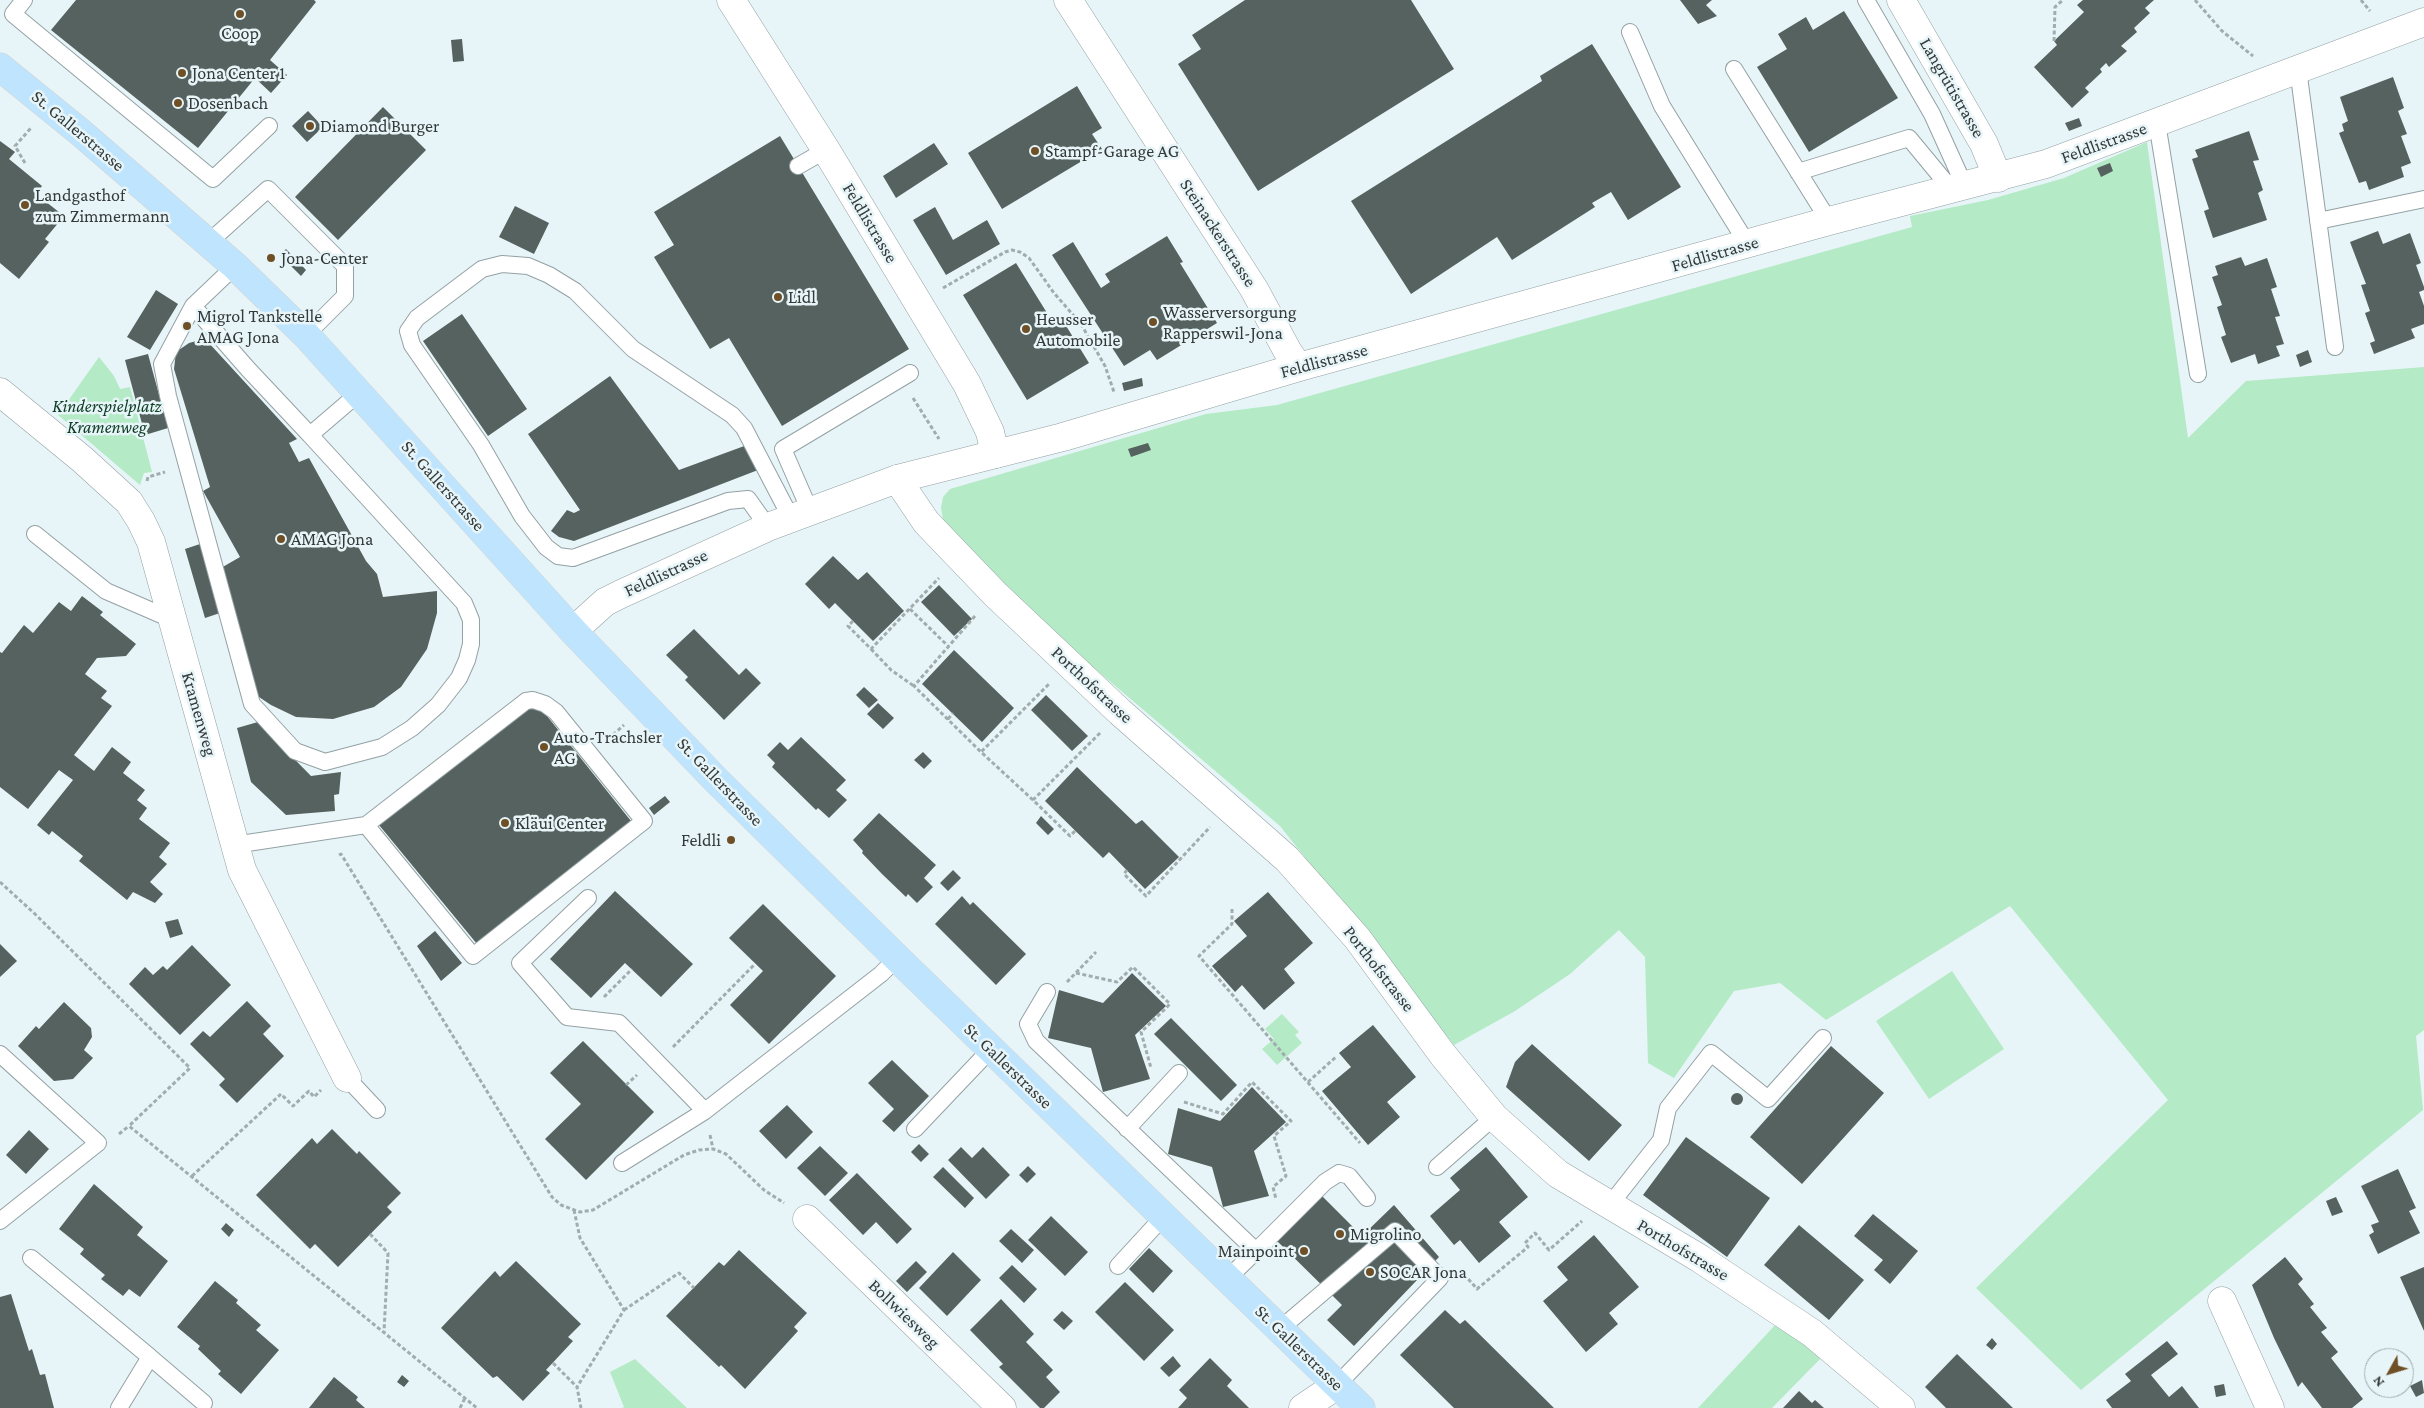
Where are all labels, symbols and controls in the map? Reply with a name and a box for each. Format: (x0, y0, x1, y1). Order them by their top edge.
marker: Coop (234, 8, 246, 20)
place label: Coop (221, 22, 259, 44)
street label: Langrütistrasse (1915, 34, 1989, 142)
place label: Jona Center 1 (192, 62, 285, 84)
marker: Jona Center 1 (176, 67, 188, 79)
street label: St. Gallerstrasse (27, 86, 129, 176)
place label: Dosenbach (188, 92, 268, 114)
marker: Dosenbach (172, 97, 184, 109)
place label: Diamond Burger (320, 115, 439, 137)
street label: Feldlistrasse (2058, 118, 2150, 168)
marker: Diamond Burger (304, 120, 316, 132)
place label: Stampf-Garage AG (1045, 140, 1179, 162)
marker: Stampf-Garage AG (1029, 145, 1041, 157)
street label: Steinackerstrasse (1175, 175, 1261, 291)
street label: Feldlistrasse (838, 179, 902, 267)
place label: Landgasthof zum Zimmermann (35, 184, 169, 226)
marker: Landgasthof zum Zimmermann (19, 199, 31, 211)
street label: Feldlistrasse (1669, 231, 1761, 277)
place label: Jona-Center (281, 247, 368, 269)
marker: Jona-Center (265, 252, 277, 264)
place label: Lidl (788, 286, 816, 308)
marker: Lidl (772, 291, 784, 303)
place label: Wasserversorgung Rapperswil-Jona (1163, 301, 1297, 344)
place label: Migrol Tankstelle AMAG Jona (197, 305, 322, 348)
place label: Heusser Automobile (1036, 308, 1120, 350)
marker: Wasserversorgung Rapperswil-Jona (1147, 316, 1159, 328)
marker: Migrol Tankstelle AMAG Jona (181, 320, 193, 332)
marker: Heusser Automobile (1020, 323, 1032, 335)
street label: Feldlistrasse (1278, 339, 1370, 383)
park label: Kinderspielplatz Kramenweg (52, 395, 162, 438)
street label: St. Gallerstrasse (397, 436, 489, 536)
place label: AMAG Jona (291, 528, 373, 550)
marker: AMAG Jona (275, 533, 287, 545)
street label: Feldlistrasse (621, 544, 711, 602)
street label: Porthofstrasse (1047, 642, 1137, 728)
street label: Kramenweg (177, 669, 221, 759)
place label: Auto-Trachsler AG (554, 726, 662, 769)
street label: St. Gallerstrasse (672, 733, 768, 831)
marker: Auto-Trachsler AG (538, 741, 550, 753)
place label: Kläui Center (515, 812, 604, 834)
marker: Kläui Center (499, 817, 511, 829)
place label: Feldli (681, 829, 721, 851)
marker: Feldli (725, 834, 737, 846)
street label: Porthofstrasse (1339, 922, 1419, 1016)
street label: St. Gallerstrasse (959, 1018, 1057, 1114)
street label: Porthofstrasse (1633, 1214, 1733, 1286)
place label: Migrolino (1350, 1223, 1421, 1245)
marker: Migrolino (1334, 1228, 1346, 1240)
place label: Mainpoint (1218, 1240, 1294, 1262)
marker: Mainpoint (1298, 1245, 1310, 1257)
place label: SOCAR Jona (1380, 1261, 1467, 1283)
marker: SOCAR Jona (1364, 1266, 1376, 1278)
street label: Bollwiesweg (864, 1275, 944, 1353)
street label: St. Gallerstrasse (1250, 1300, 1348, 1396)
north arrow (2364, 1348, 2414, 1398)
text: N (2369, 1373, 2387, 1391)

